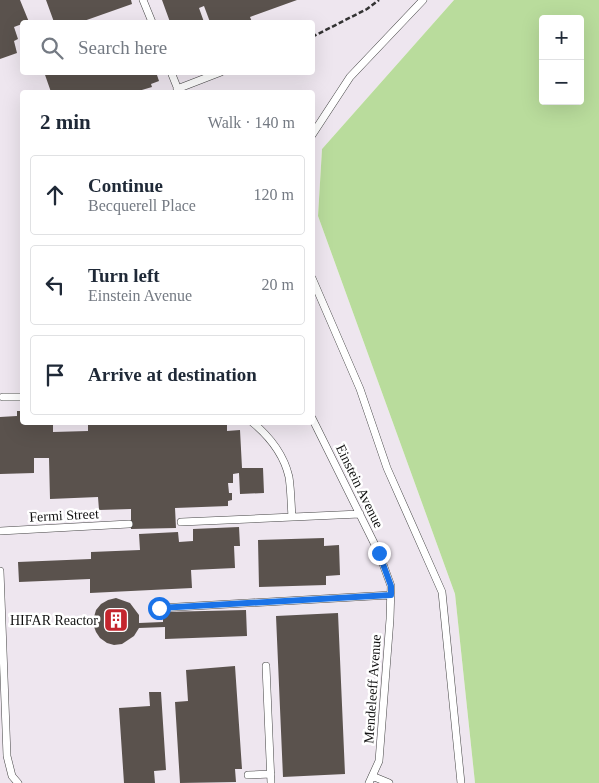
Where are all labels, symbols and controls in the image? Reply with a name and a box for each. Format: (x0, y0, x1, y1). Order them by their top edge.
map controls (539, 15, 584, 105)
button: + (539, 15, 584, 60)
search box (20, 20, 315, 75)
icon: search (38, 34, 66, 62)
text: Search here (78, 37, 167, 58)
button: − (539, 60, 584, 105)
text: 2 min (40, 110, 91, 134)
text: Walk · 140 m (208, 114, 295, 131)
text: Continue (88, 175, 163, 196)
icon: ahead (41, 181, 69, 209)
text: 120 m (254, 186, 294, 203)
text: Becquerell Place (88, 197, 196, 214)
text: Turn left (88, 265, 160, 286)
icon: left (41, 271, 69, 299)
text: 20 m (262, 276, 294, 293)
text: Einstein Avenue (88, 287, 192, 304)
icon: arrive (41, 361, 69, 389)
text: Arrive at destination (88, 364, 257, 385)
street label: Einstein Avenue (333, 442, 386, 530)
street label: Fermi Street (29, 506, 99, 525)
route end (368, 542, 391, 565)
route start (148, 597, 171, 620)
building icon: HIFAR Reactor (103, 607, 129, 633)
place label: HIFAR Reactor (10, 613, 98, 628)
street label: Mendeleeff Avenue (361, 634, 384, 744)

